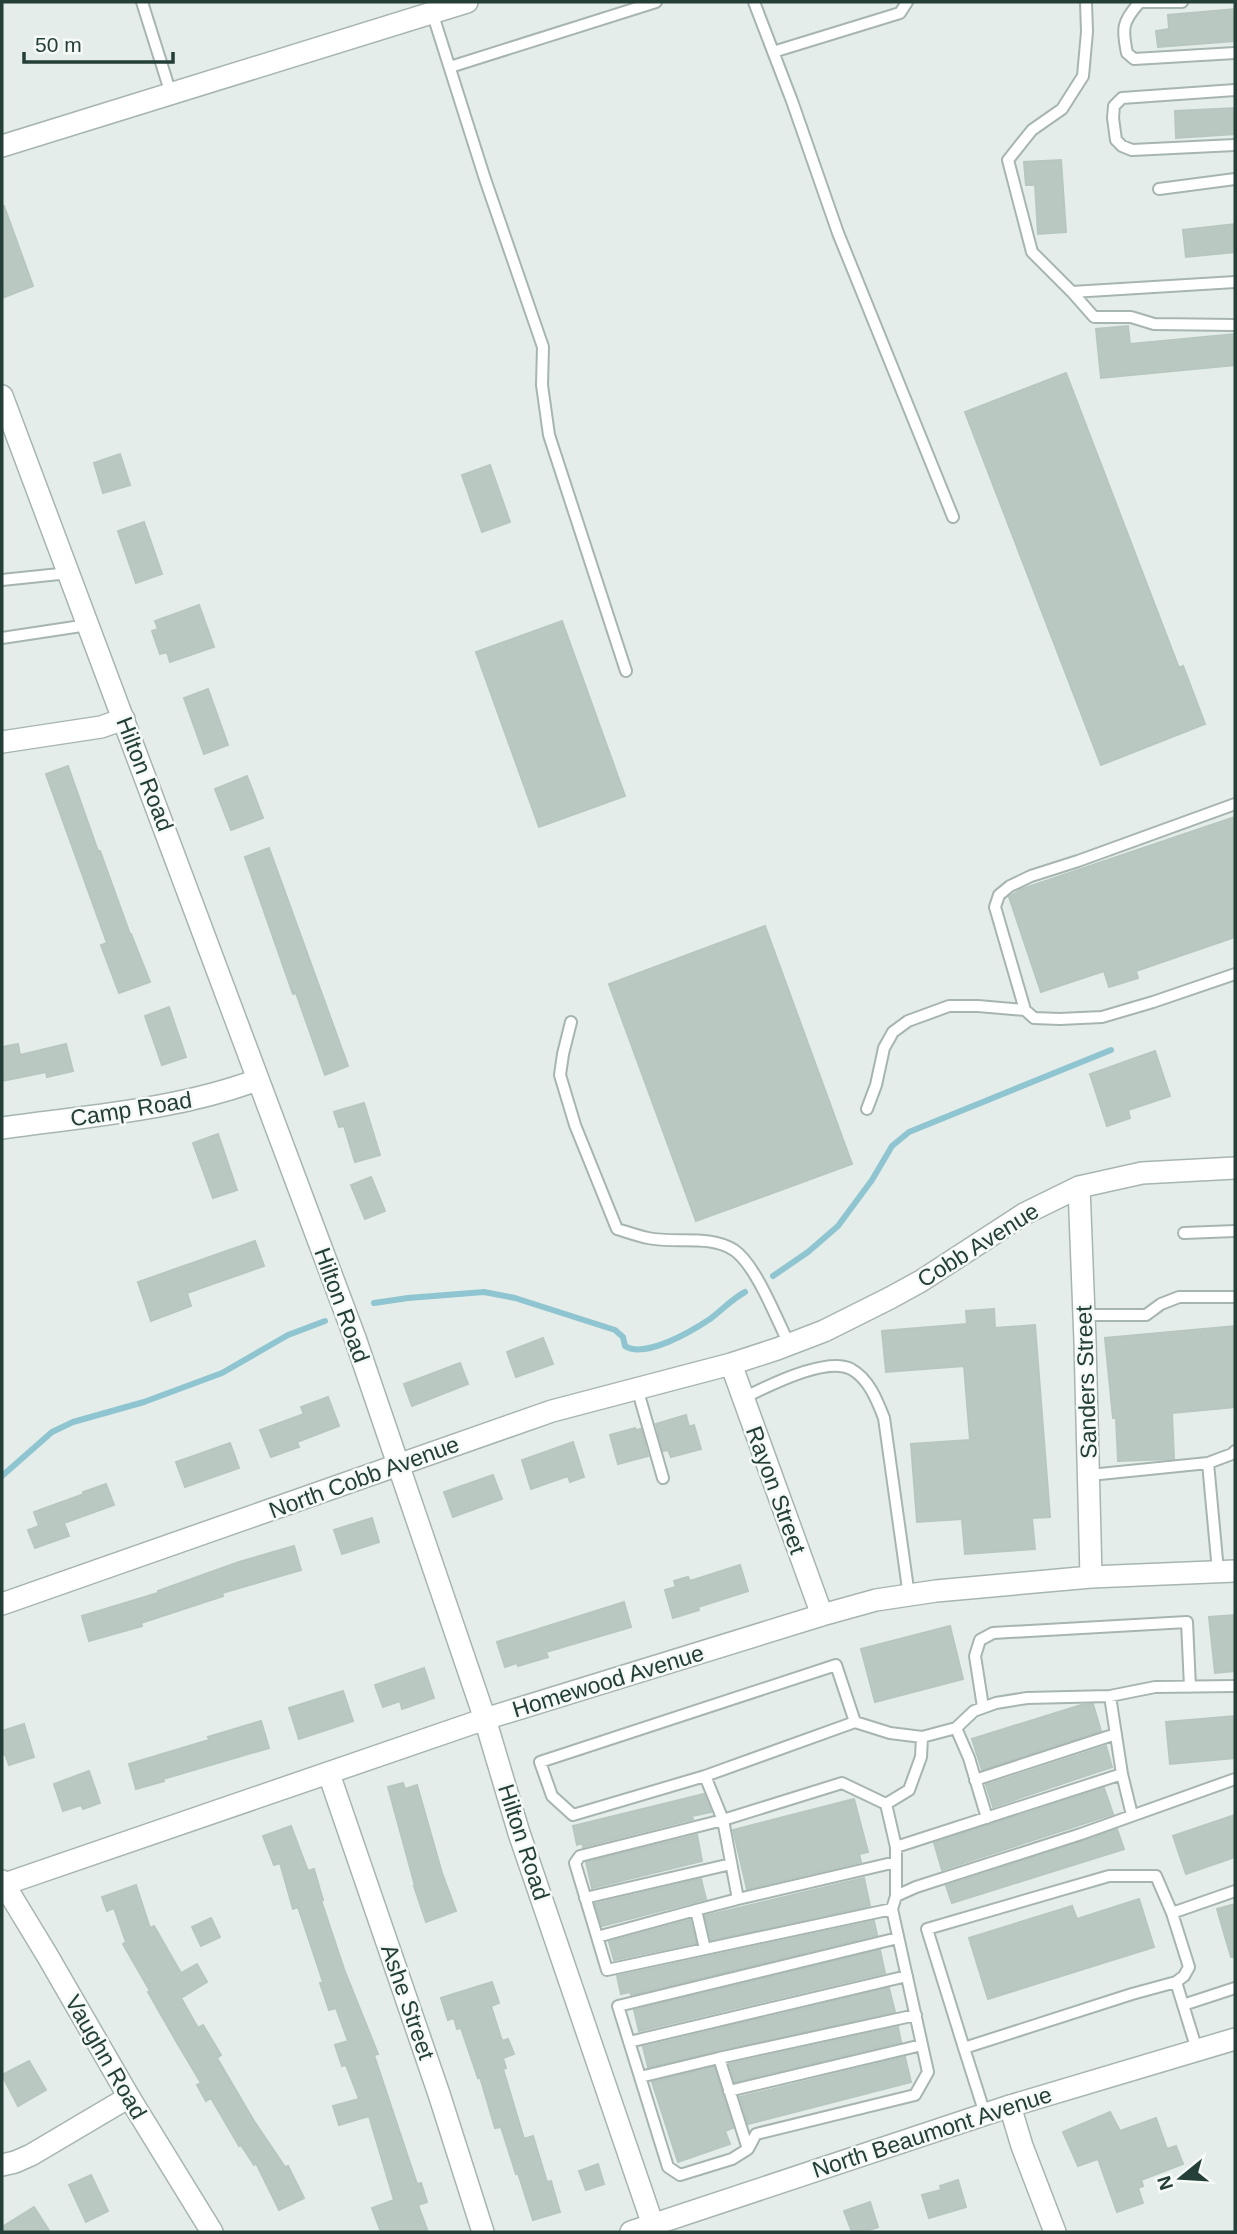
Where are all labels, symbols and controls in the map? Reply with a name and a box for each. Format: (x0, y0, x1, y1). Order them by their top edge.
scale bar (24, 21, 173, 65)
text: 50 m (35, 33, 82, 56)
street label: Hilton Road (111, 713, 179, 835)
street label: Camp Road (68, 1087, 194, 1131)
street label: Cobb Avenue (913, 1197, 1043, 1293)
street label: Hilton Road (309, 1244, 375, 1366)
street label: Sanders Street (1070, 1304, 1102, 1459)
street label: Rayon Street (741, 1422, 811, 1558)
street label: North Cobb Avenue (265, 1431, 463, 1523)
street label: Homewood Avenue (509, 1639, 707, 1723)
street label: Hilton Road (493, 1781, 555, 1903)
street label: Ashe Street (376, 1941, 440, 2064)
street label: Vaughn Road (60, 1990, 152, 2124)
street label: North Beaumont Avenue (809, 2081, 1055, 2183)
north arrow (1146, 2143, 1216, 2213)
text: N (1153, 2173, 1177, 2193)

